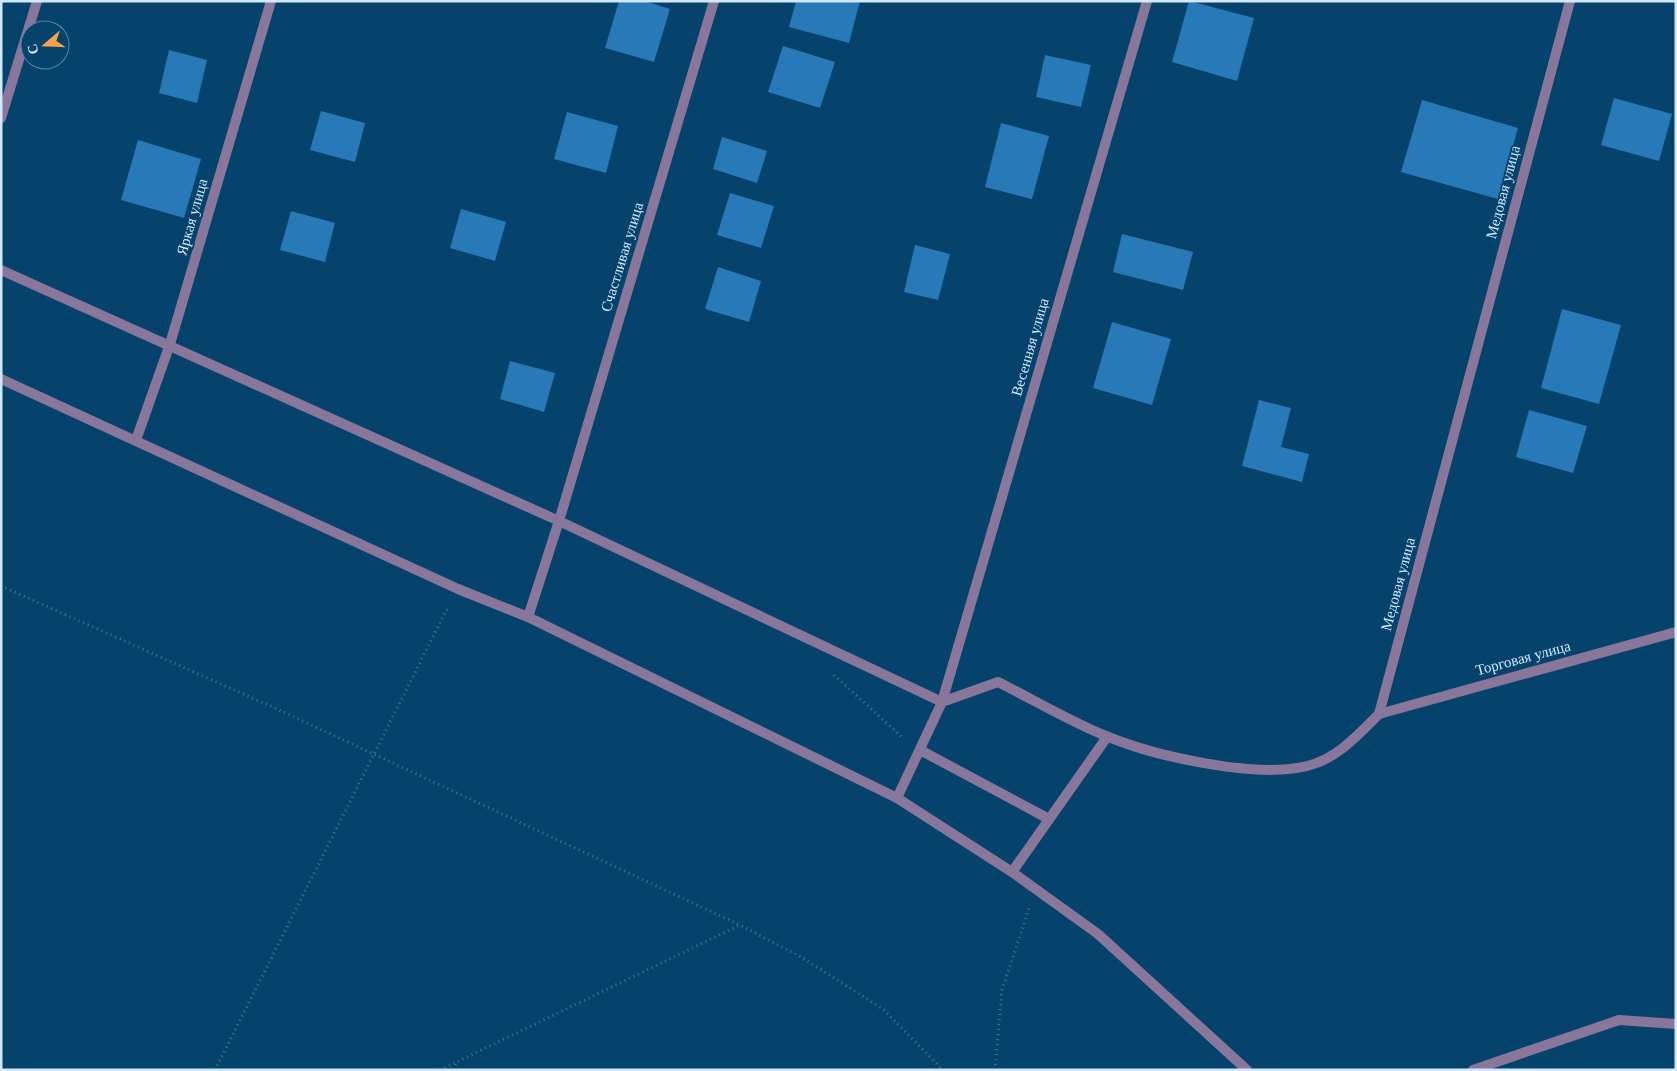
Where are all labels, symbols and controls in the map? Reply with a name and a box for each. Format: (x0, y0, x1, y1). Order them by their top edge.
north arrow (20, 20, 70, 70)
text: С (24, 42, 42, 56)
street label: Медовая улица (1483, 143, 1523, 240)
street label: Яркая улица (173, 177, 211, 257)
street label: Счастливая улица (598, 200, 646, 314)
street label: Весенняя улица (1008, 296, 1052, 398)
street label: Медовая улица (1378, 535, 1418, 632)
street label: Торговая улица (1474, 638, 1573, 678)

